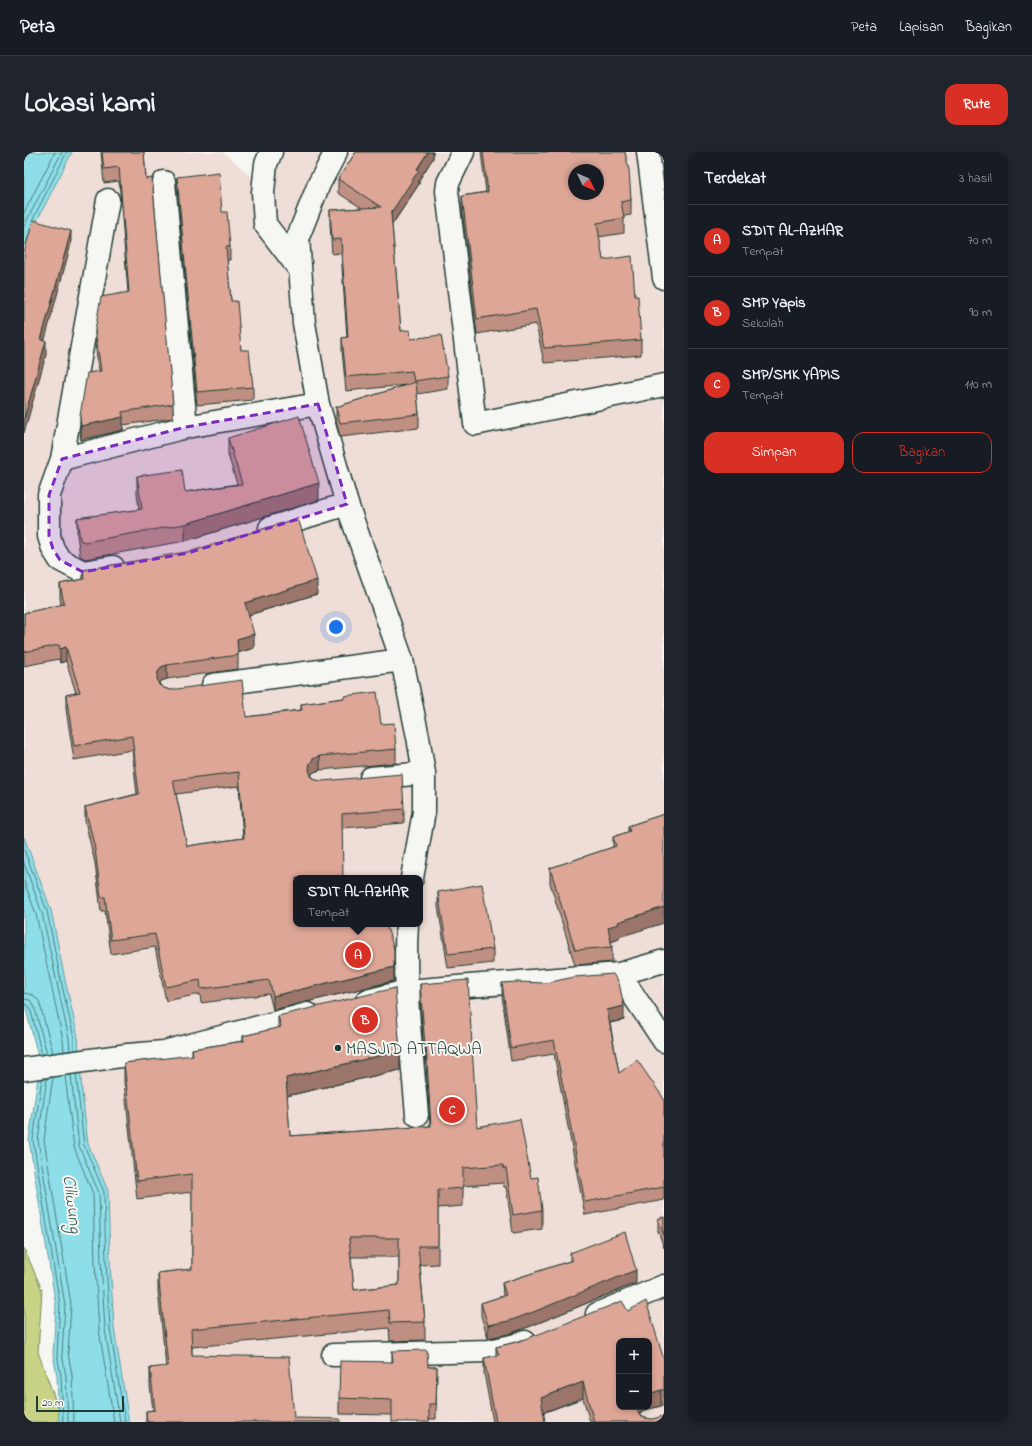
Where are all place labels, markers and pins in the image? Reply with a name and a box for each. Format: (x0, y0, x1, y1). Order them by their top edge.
pin: A (345, 940, 371, 970)
pin: B (352, 1005, 378, 1035)
place label: MASJID ATTAQWA (346, 1037, 482, 1062)
marker: MASJID ATTAQWA (333, 1043, 343, 1053)
pin: C (439, 1095, 465, 1125)

